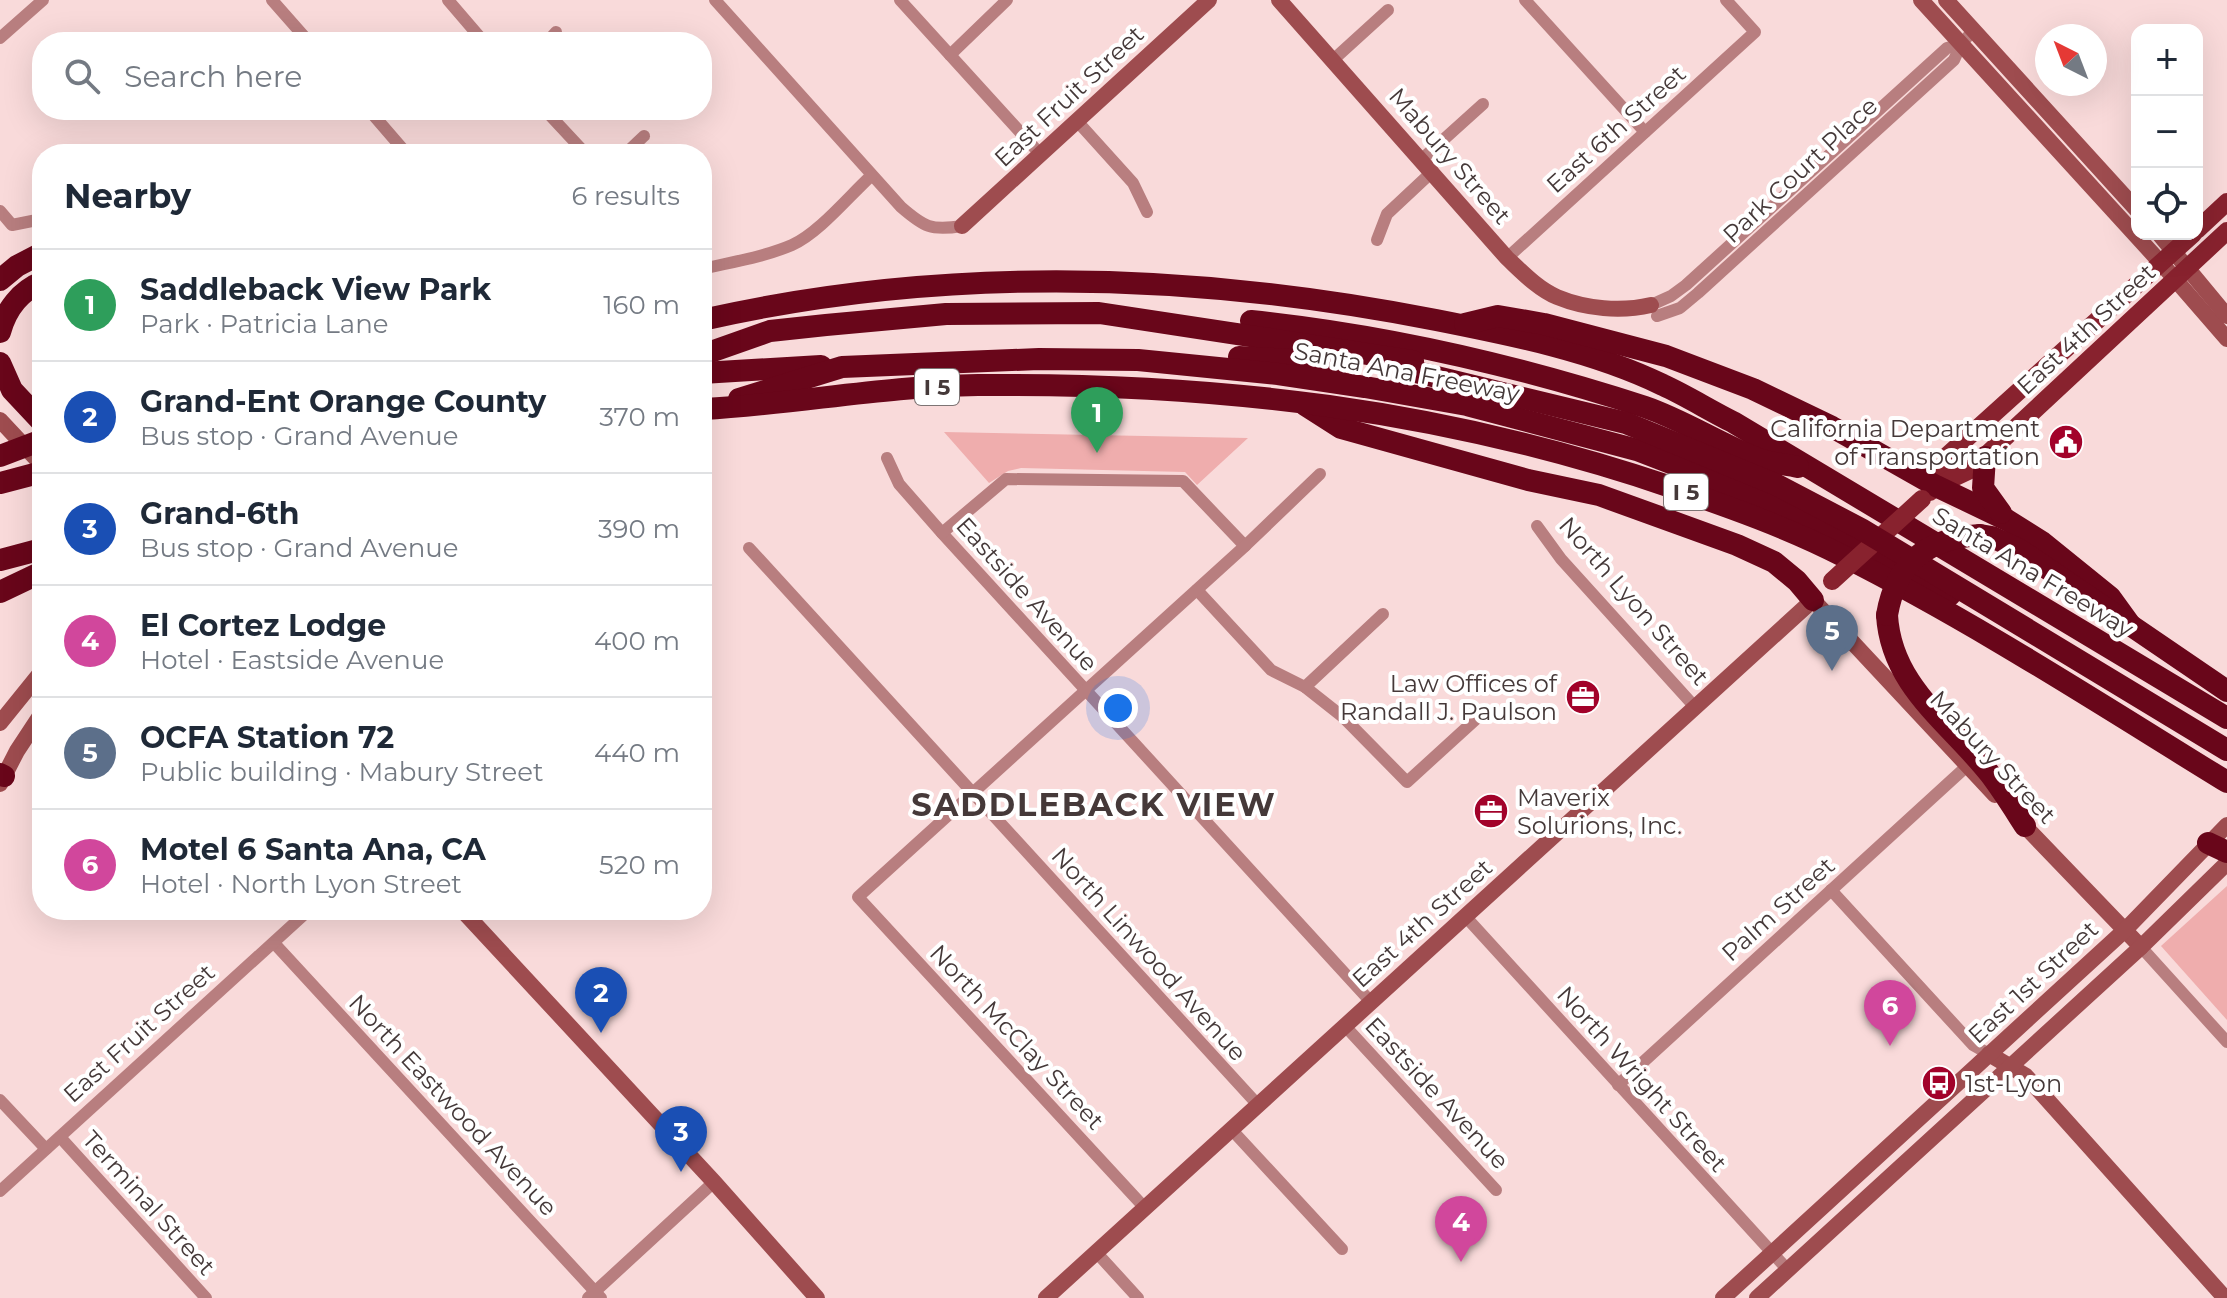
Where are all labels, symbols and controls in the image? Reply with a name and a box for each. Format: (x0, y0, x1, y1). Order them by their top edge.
street label: East Fruit Street (988, 19, 1150, 173)
north arrow (2035, 24, 2107, 96)
map controls (2131, 24, 2203, 240)
button: + (2131, 24, 2203, 96)
search box (32, 32, 712, 120)
icon: search (60, 54, 104, 98)
text: Search here (124, 58, 302, 95)
street label: East 6th Street (1540, 59, 1692, 199)
street label: Mabury Street (1383, 82, 1517, 230)
street label: Park Court Place (1717, 91, 1883, 249)
button: − (2131, 96, 2203, 168)
button: locate (2131, 168, 2203, 240)
text: Nearby (64, 175, 191, 217)
text: 6 results (571, 180, 680, 212)
street label: East 4th Street (2011, 257, 2161, 400)
text: Saddleback View Park (140, 271, 491, 308)
text: 1 (85, 289, 95, 321)
text: 160 m (603, 289, 680, 321)
text: Park · Patricia Lane (140, 308, 388, 340)
street label: Santa Ana Freeway (1292, 336, 1522, 408)
road number: I 5 (915, 369, 959, 405)
text: Grand-Ent Orange County (140, 383, 546, 420)
pin: 1 (1071, 387, 1123, 453)
text: 2 (82, 401, 98, 433)
text: 370 m (599, 401, 680, 433)
place label: California Department of Transportation (1770, 414, 2040, 471)
text: Bus stop · Grand Avenue (140, 420, 458, 452)
public building icon: California Department of Transportation (2047, 423, 2085, 461)
road number: I 5 (1664, 474, 1708, 510)
text: Grand-6th (140, 495, 300, 532)
street label: Santa Ana Freeway (1927, 501, 2139, 643)
street label: Eastside Avenue (950, 511, 1104, 677)
street label: North Lyon Street (1553, 511, 1715, 691)
text: 3 (82, 513, 98, 545)
text: 390 m (598, 513, 680, 545)
text: Bus stop · Grand Avenue (140, 532, 458, 564)
pin: 5 (1806, 605, 1858, 671)
text: El Cortez Lodge (140, 607, 386, 644)
text: 4 (81, 625, 99, 657)
text: 400 m (594, 625, 680, 657)
text: Hotel · Eastside Avenue (140, 644, 444, 676)
place label: Law Offices of Randall J. Paulson (1340, 669, 1558, 726)
office icon: Law Offices of Randall J. Paulson (1564, 678, 1602, 716)
street label: Mabury Street (1924, 685, 2062, 830)
your location (1098, 688, 1138, 728)
text: OCFA Station 72 (140, 719, 394, 756)
text: 5 (82, 737, 98, 769)
text: 440 m (594, 737, 680, 769)
text: Public building · Mabury Street (140, 756, 544, 788)
place label: Maverix Solurions, Inc. (1517, 783, 1682, 840)
district label: SADDLEBACK VIEW (911, 785, 1277, 824)
office icon: Maverix Solurions, Inc. (1472, 792, 1510, 830)
text: Motel 6 Santa Ana, CA (140, 831, 486, 868)
street label: North Linwood Avenue (1045, 841, 1253, 1067)
text: 6 (82, 849, 98, 881)
text: 520 m (599, 849, 680, 881)
street label: Palm Street (1716, 851, 1841, 967)
street label: East 4th Street (1346, 852, 1498, 993)
text: Hotel · North Lyon Street (140, 868, 462, 900)
street label: East 1st Street (1962, 914, 2104, 1049)
street label: North McClay Street (924, 939, 1110, 1136)
street label: East Fruit Street (57, 957, 221, 1108)
pin: 2 (575, 967, 627, 1033)
street label: North Wright Street (1551, 980, 1733, 1178)
pin: 6 (1864, 980, 1916, 1046)
street label: North Eastwood Avenue (343, 988, 563, 1222)
street label: Eastside Avenue (1359, 1011, 1515, 1175)
bus stop icon: 1st-Lyon (1920, 1064, 1958, 1102)
place label: 1st-Lyon (1965, 1069, 2062, 1098)
pin: 3 (655, 1106, 707, 1172)
street label: Terminal Street (77, 1125, 222, 1281)
pin: 4 (1435, 1196, 1487, 1262)

